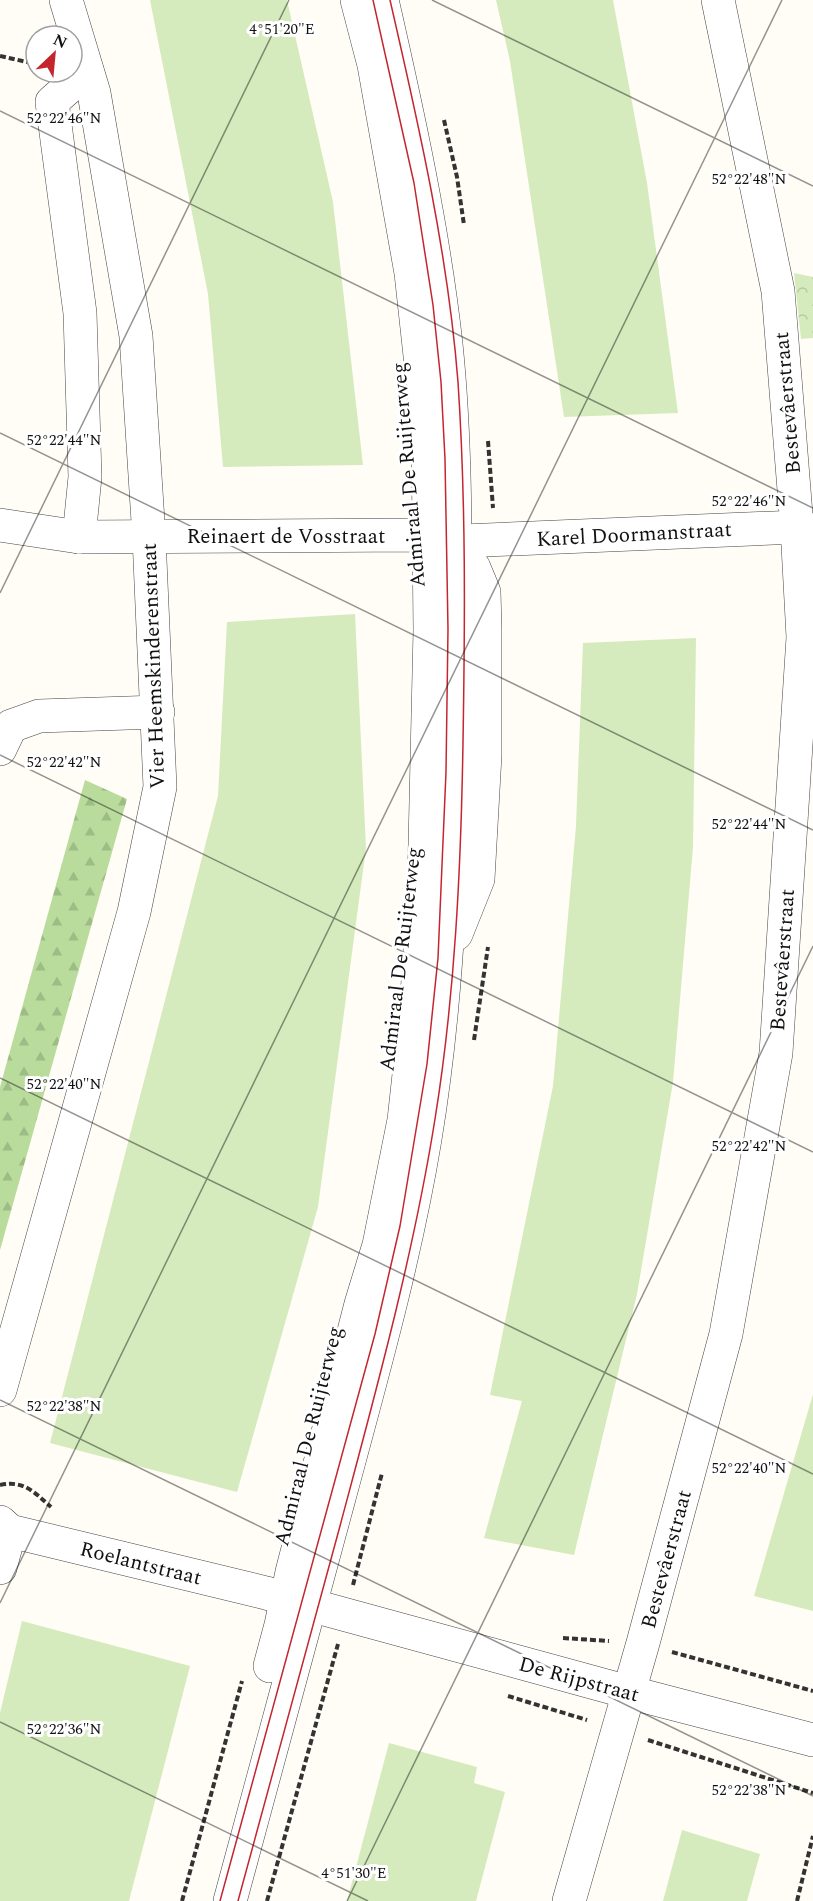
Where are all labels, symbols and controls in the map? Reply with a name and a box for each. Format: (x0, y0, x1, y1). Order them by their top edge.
text: 4°51'20"E (249, 18, 315, 41)
north arrow (24, 24, 84, 84)
text: N (49, 28, 71, 55)
text: 52°22'46"N (27, 107, 102, 130)
text: 52°22'48"N (712, 168, 787, 191)
street label: Bestevâerstraat (766, 331, 810, 475)
street label: Admiraal De Ruijterweg (383, 361, 435, 589)
text: 52°22'44"N (27, 429, 102, 452)
text: 52°22'46"N (712, 490, 787, 513)
street label: Karel Doormanstraat (535, 514, 733, 556)
street label: Reinaert de Vosstraat (186, 521, 386, 553)
street label: Vier Heemskinderenstraat (134, 542, 174, 789)
text: 52°22'42"N (27, 751, 102, 774)
text: 52°22'44"N (712, 813, 787, 836)
street label: Admiraal De Ruijterweg (371, 845, 431, 1073)
street label: Bestevâerstraat (762, 888, 804, 1032)
text: 52°22'40"N (27, 1073, 102, 1096)
text: 52°22'42"N (712, 1135, 787, 1158)
street label: Admiraal De Ruijterweg (266, 1323, 352, 1550)
text: 52°22'38"N (27, 1395, 102, 1418)
text: 52°22'40"N (712, 1457, 787, 1480)
street label: Bestevâerstraat (633, 1486, 701, 1632)
street label: Roelantstraat (76, 1533, 205, 1595)
street label: De Rijpstraat (515, 1649, 643, 1711)
text: 52°22'36"N (27, 1718, 102, 1741)
text: 52°22'38"N (712, 1779, 787, 1802)
text: 4°51'30"E (321, 1862, 387, 1885)

